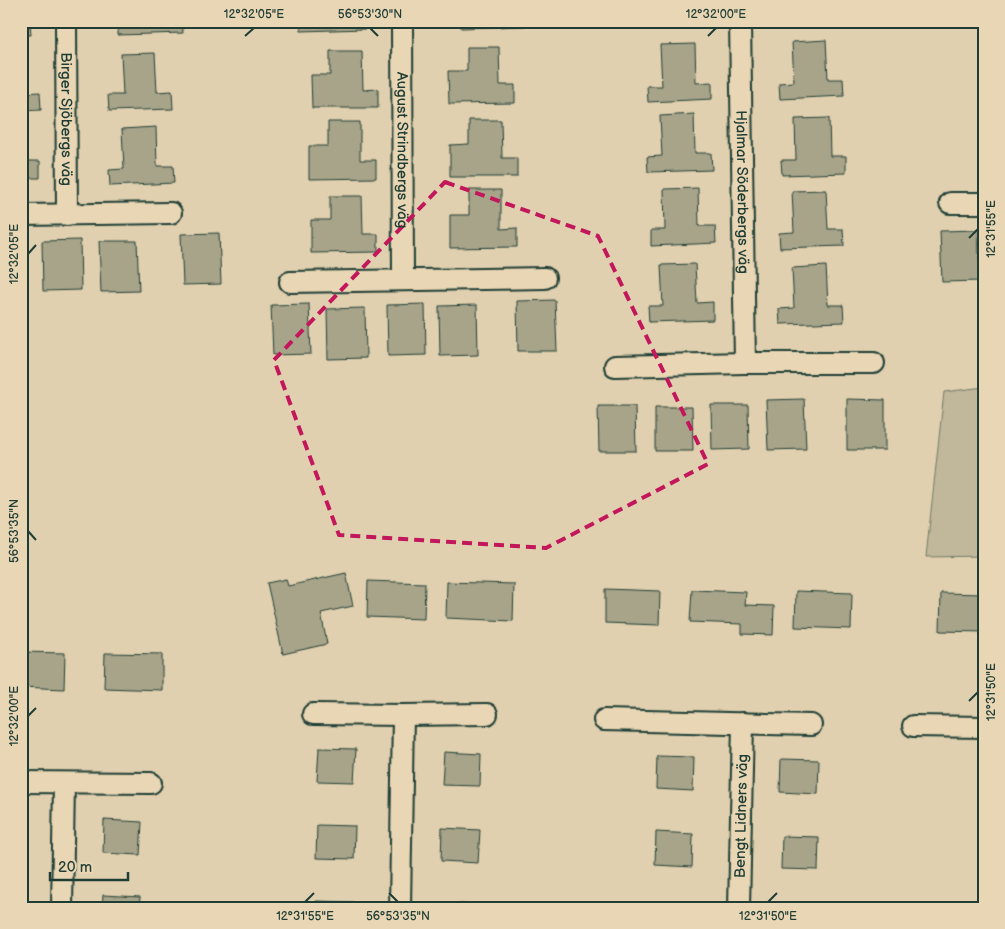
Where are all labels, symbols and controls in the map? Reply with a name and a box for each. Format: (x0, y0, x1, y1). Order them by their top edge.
text: 12°32'05"E (224, 7, 284, 22)
text: 56°53'30"N (338, 7, 402, 22)
text: 12°32'00"E (686, 7, 746, 22)
street label: Birger Sjöbergs väg (56, 52, 76, 186)
street label: August Strindbergs väg (392, 72, 412, 228)
street label: Hjalmar Söderbergs väg (731, 110, 753, 274)
text: 12°31'55"E (984, 200, 999, 258)
text: 12°32'05"E (7, 224, 22, 284)
text: 56°53'35"N (7, 499, 22, 563)
text: 12°31'50"E (984, 663, 999, 721)
text: 12°32'00"E (7, 686, 22, 746)
street label: Bengt Lidners väg (731, 754, 752, 878)
scale bar (50, 849, 128, 881)
text: 20 m (58, 858, 92, 877)
text: 12°31'55"E (276, 909, 334, 924)
text: 56°53'35"N (366, 909, 430, 924)
text: 12°31'50"E (739, 909, 797, 924)

